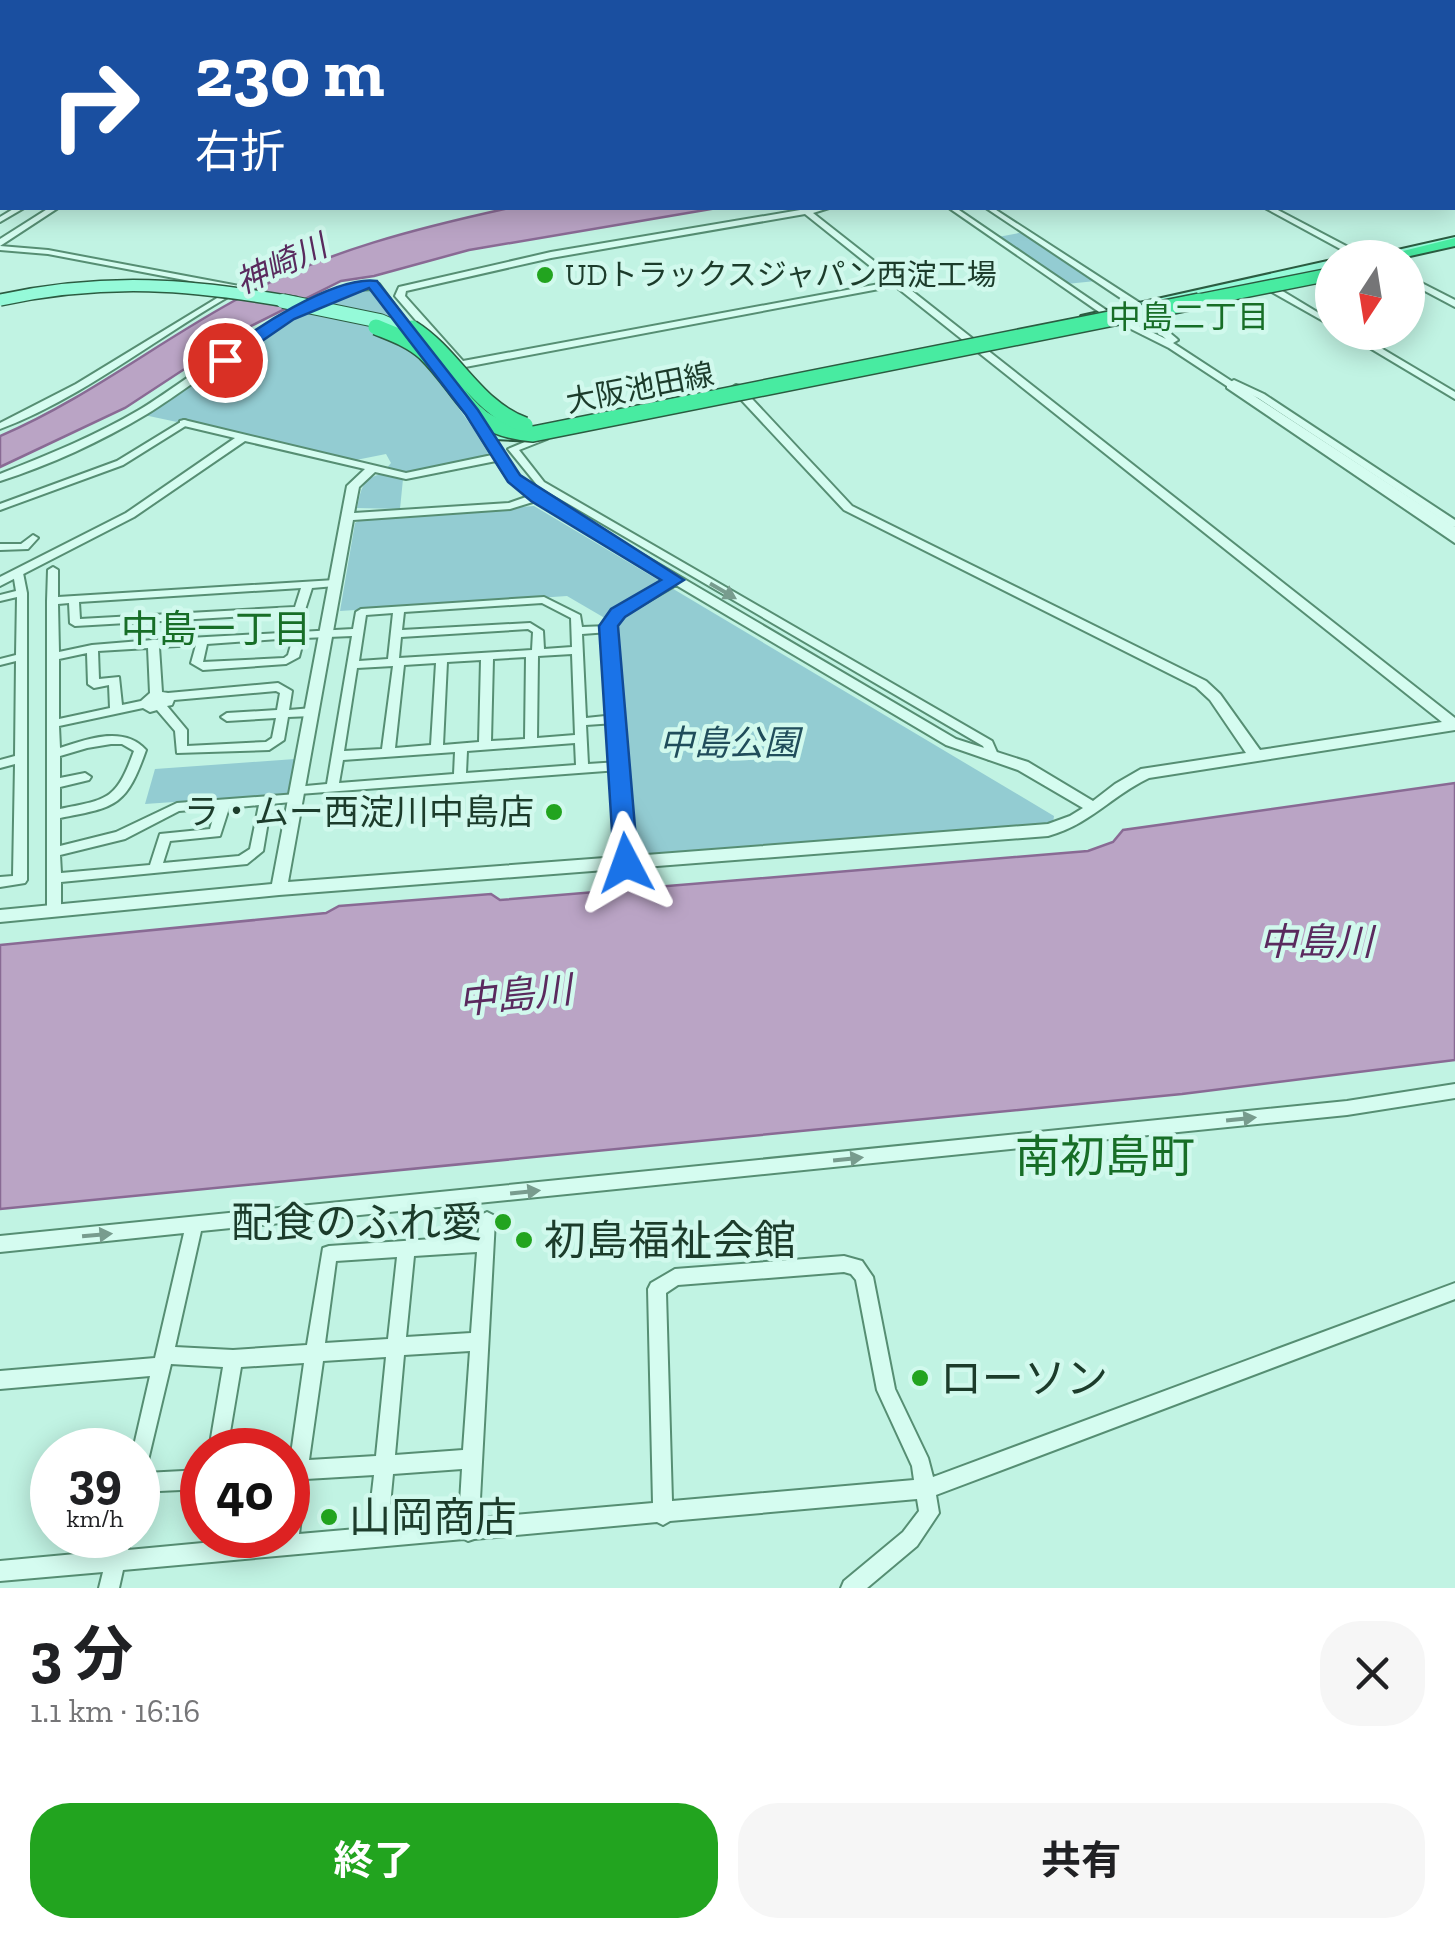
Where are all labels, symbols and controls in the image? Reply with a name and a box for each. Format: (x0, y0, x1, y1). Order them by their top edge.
text: 230 m (195, 30, 385, 114)
icon: right (30, 40, 160, 170)
text: 右折 (195, 125, 285, 179)
water label: 神崎川 (229, 225, 335, 302)
north arrow (1315, 240, 1425, 350)
map controls (1315, 240, 1425, 350)
place label: UDトラックスジャパン西淀工場 (565, 257, 997, 293)
marker: UDトラックスジャパン西淀工場 (534, 264, 556, 286)
district label: 中島二丁目 (1109, 298, 1269, 336)
pin (183, 318, 268, 403)
icon: arrive (198, 333, 253, 388)
street label: 大阪池田線 (563, 356, 717, 420)
one-way arrow (709, 582, 737, 599)
district label: 中島一丁目 (121, 606, 311, 652)
park label: 中島公園 (659, 722, 804, 764)
place label: ラ・ムー西淀川中島店 (184, 791, 534, 833)
marker: ラ・ムー西淀川中島店 (543, 801, 565, 823)
position arrow (574, 811, 678, 915)
water label: 中島川 (1259, 919, 1377, 965)
water label: 中島川 (456, 966, 578, 1024)
one-way arrow (1226, 1110, 1258, 1126)
district label: 南初島町 (1015, 1130, 1195, 1184)
one-way arrow (833, 1151, 865, 1167)
one-way arrow (510, 1184, 541, 1200)
place label: 配食のふれ愛 (231, 1197, 483, 1248)
marker: 配食のふれ愛 (492, 1211, 514, 1233)
place label: 初島福祉会館 (544, 1215, 796, 1266)
one-way arrow (82, 1226, 114, 1242)
marker: 初島福祉会館 (513, 1229, 535, 1251)
place label: ローソン (940, 1353, 1108, 1404)
marker: ローソン (909, 1367, 931, 1389)
speed limit sign: 40 (180, 1428, 310, 1558)
text: 39 (68, 1451, 122, 1511)
place label: 山岡商店 (349, 1492, 517, 1543)
text: km/h (66, 1503, 124, 1533)
marker: 山岡商店 (318, 1506, 340, 1528)
text: 3 分 (30, 1618, 133, 1690)
button: close (1320, 1621, 1425, 1726)
text: 1.1 km · 16:16 (30, 1692, 200, 1730)
button: 終了 (30, 1803, 718, 1918)
button: 共有 (738, 1803, 1425, 1918)

